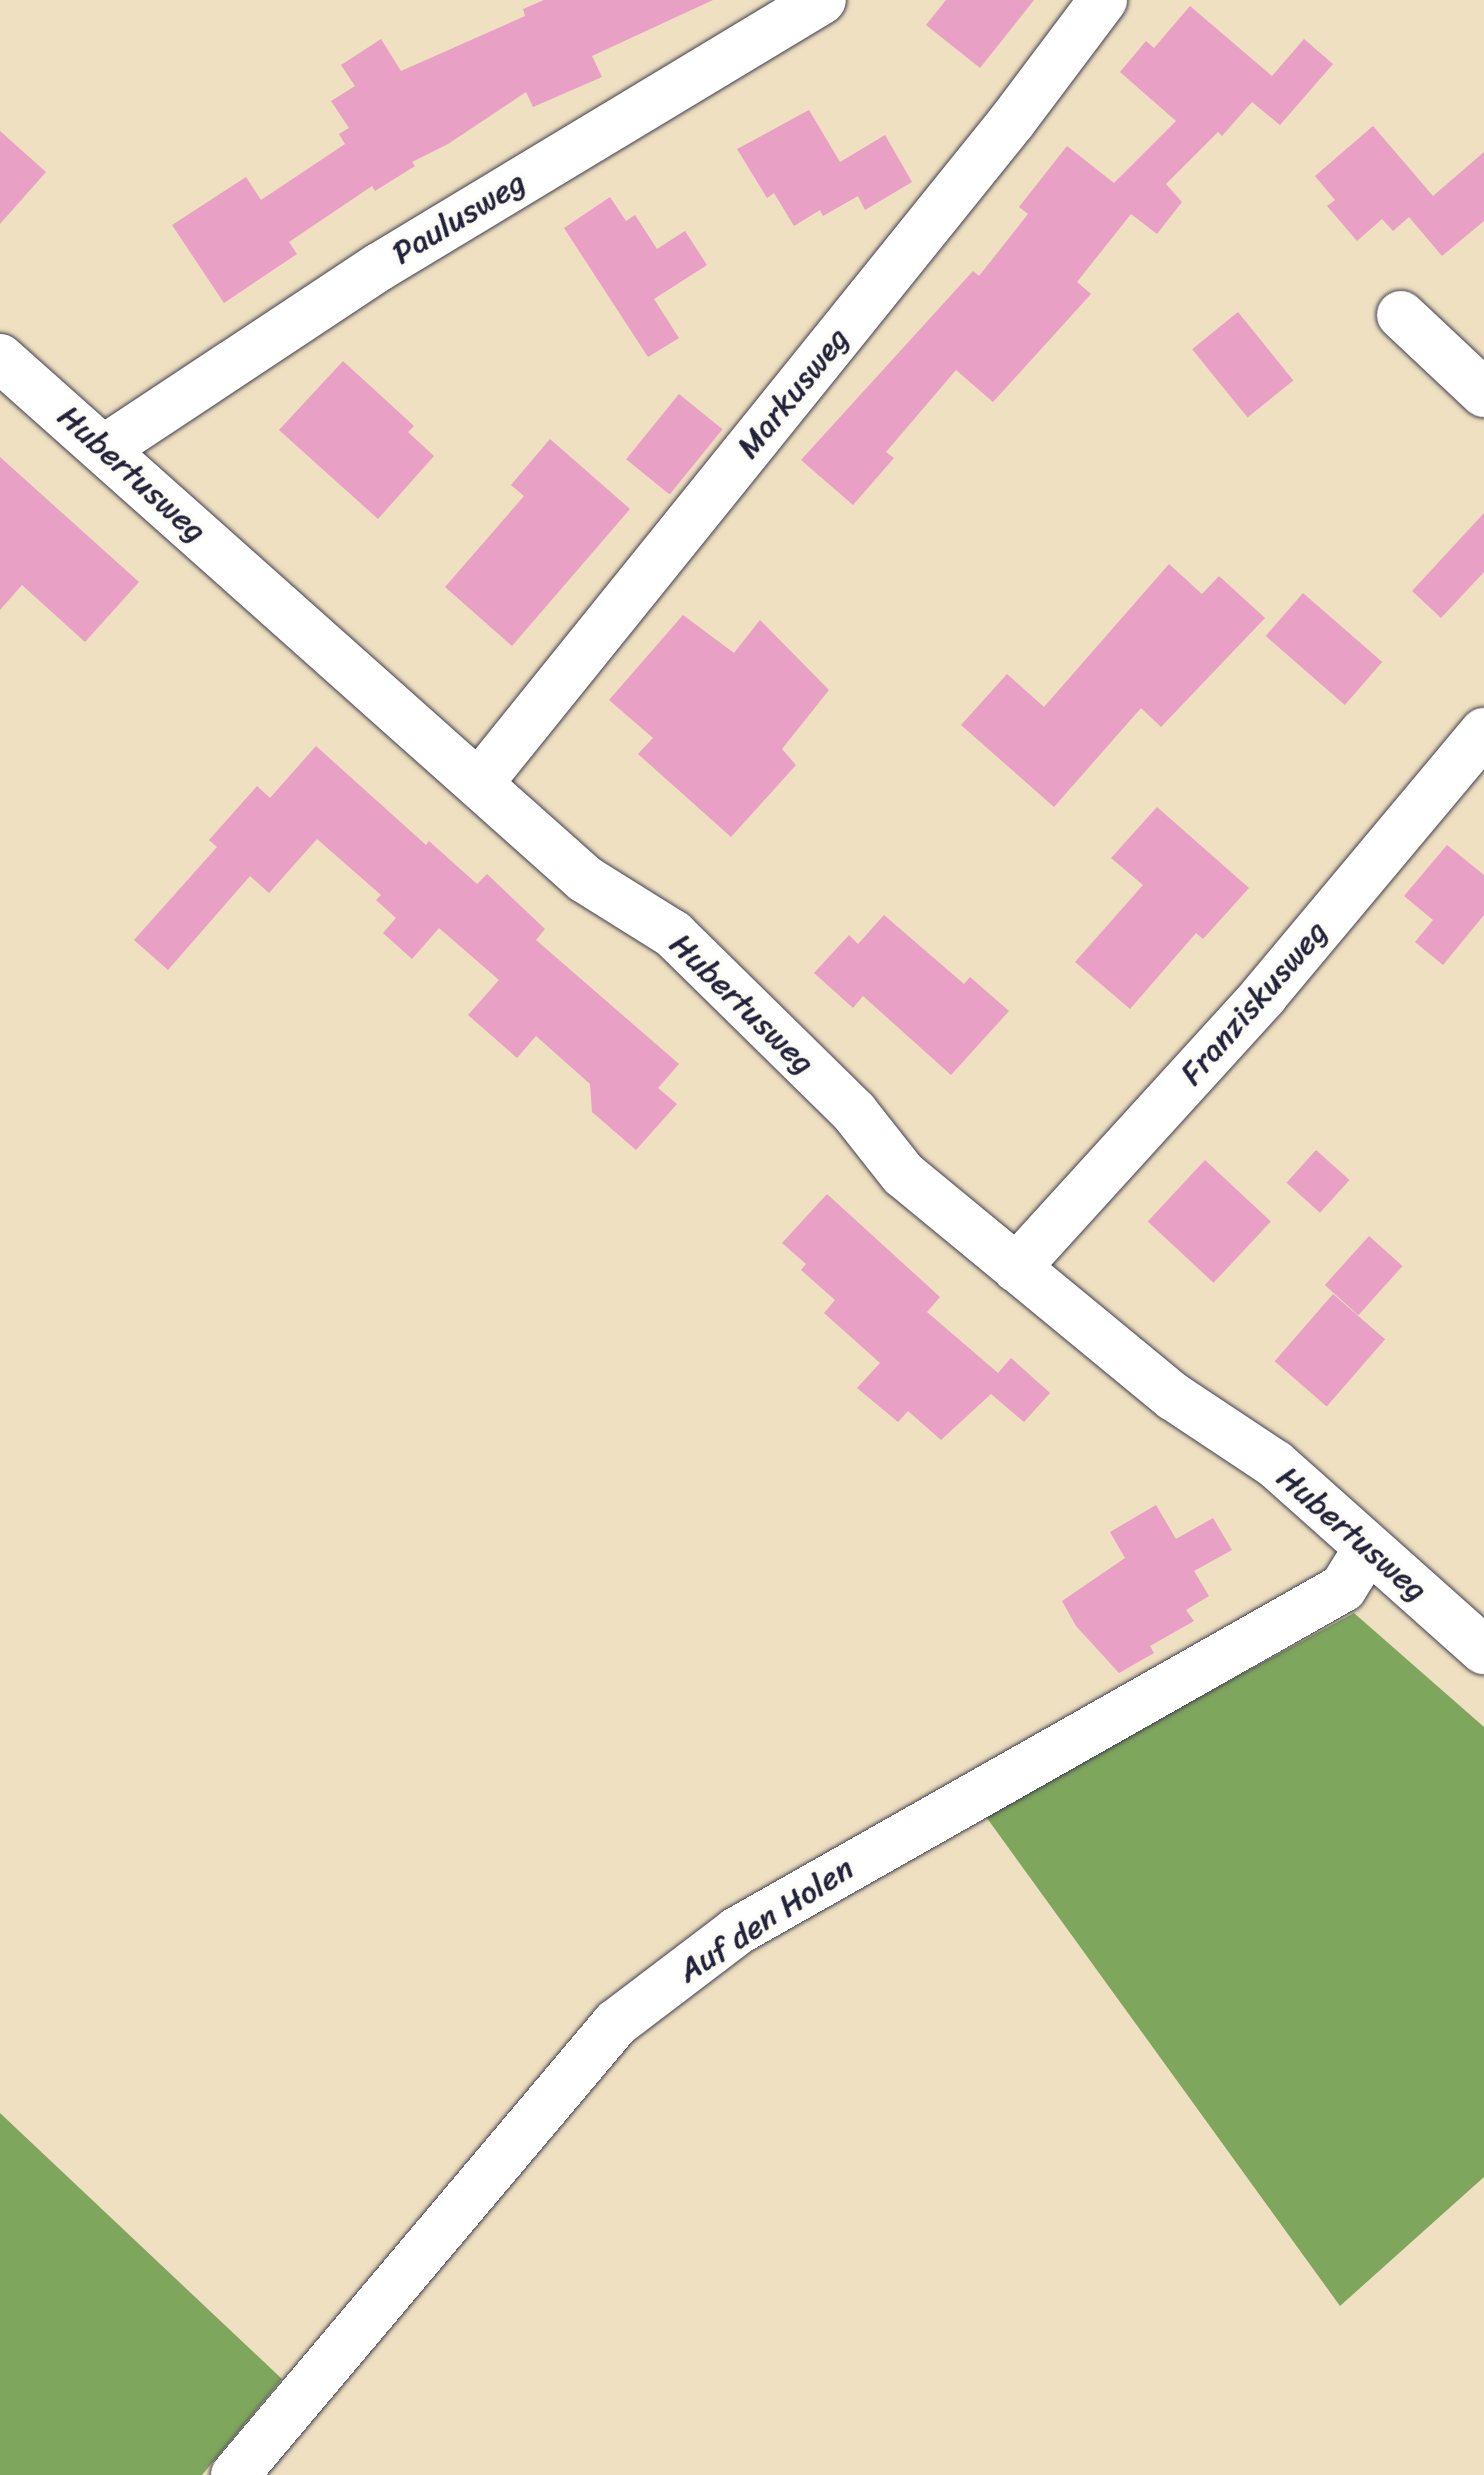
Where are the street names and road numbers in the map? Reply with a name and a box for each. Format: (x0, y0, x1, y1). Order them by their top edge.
street label: Paulusweg (386, 163, 532, 273)
street label: Markusweg (729, 320, 857, 466)
street label: Hubertusweg (50, 397, 214, 551)
street label: Franziskusweg (1172, 913, 1336, 1093)
street label: Hubertusweg (662, 925, 822, 1083)
street label: Hubertusweg (1269, 1458, 1435, 1610)
street label: Auf den Holen (671, 1849, 861, 1991)

